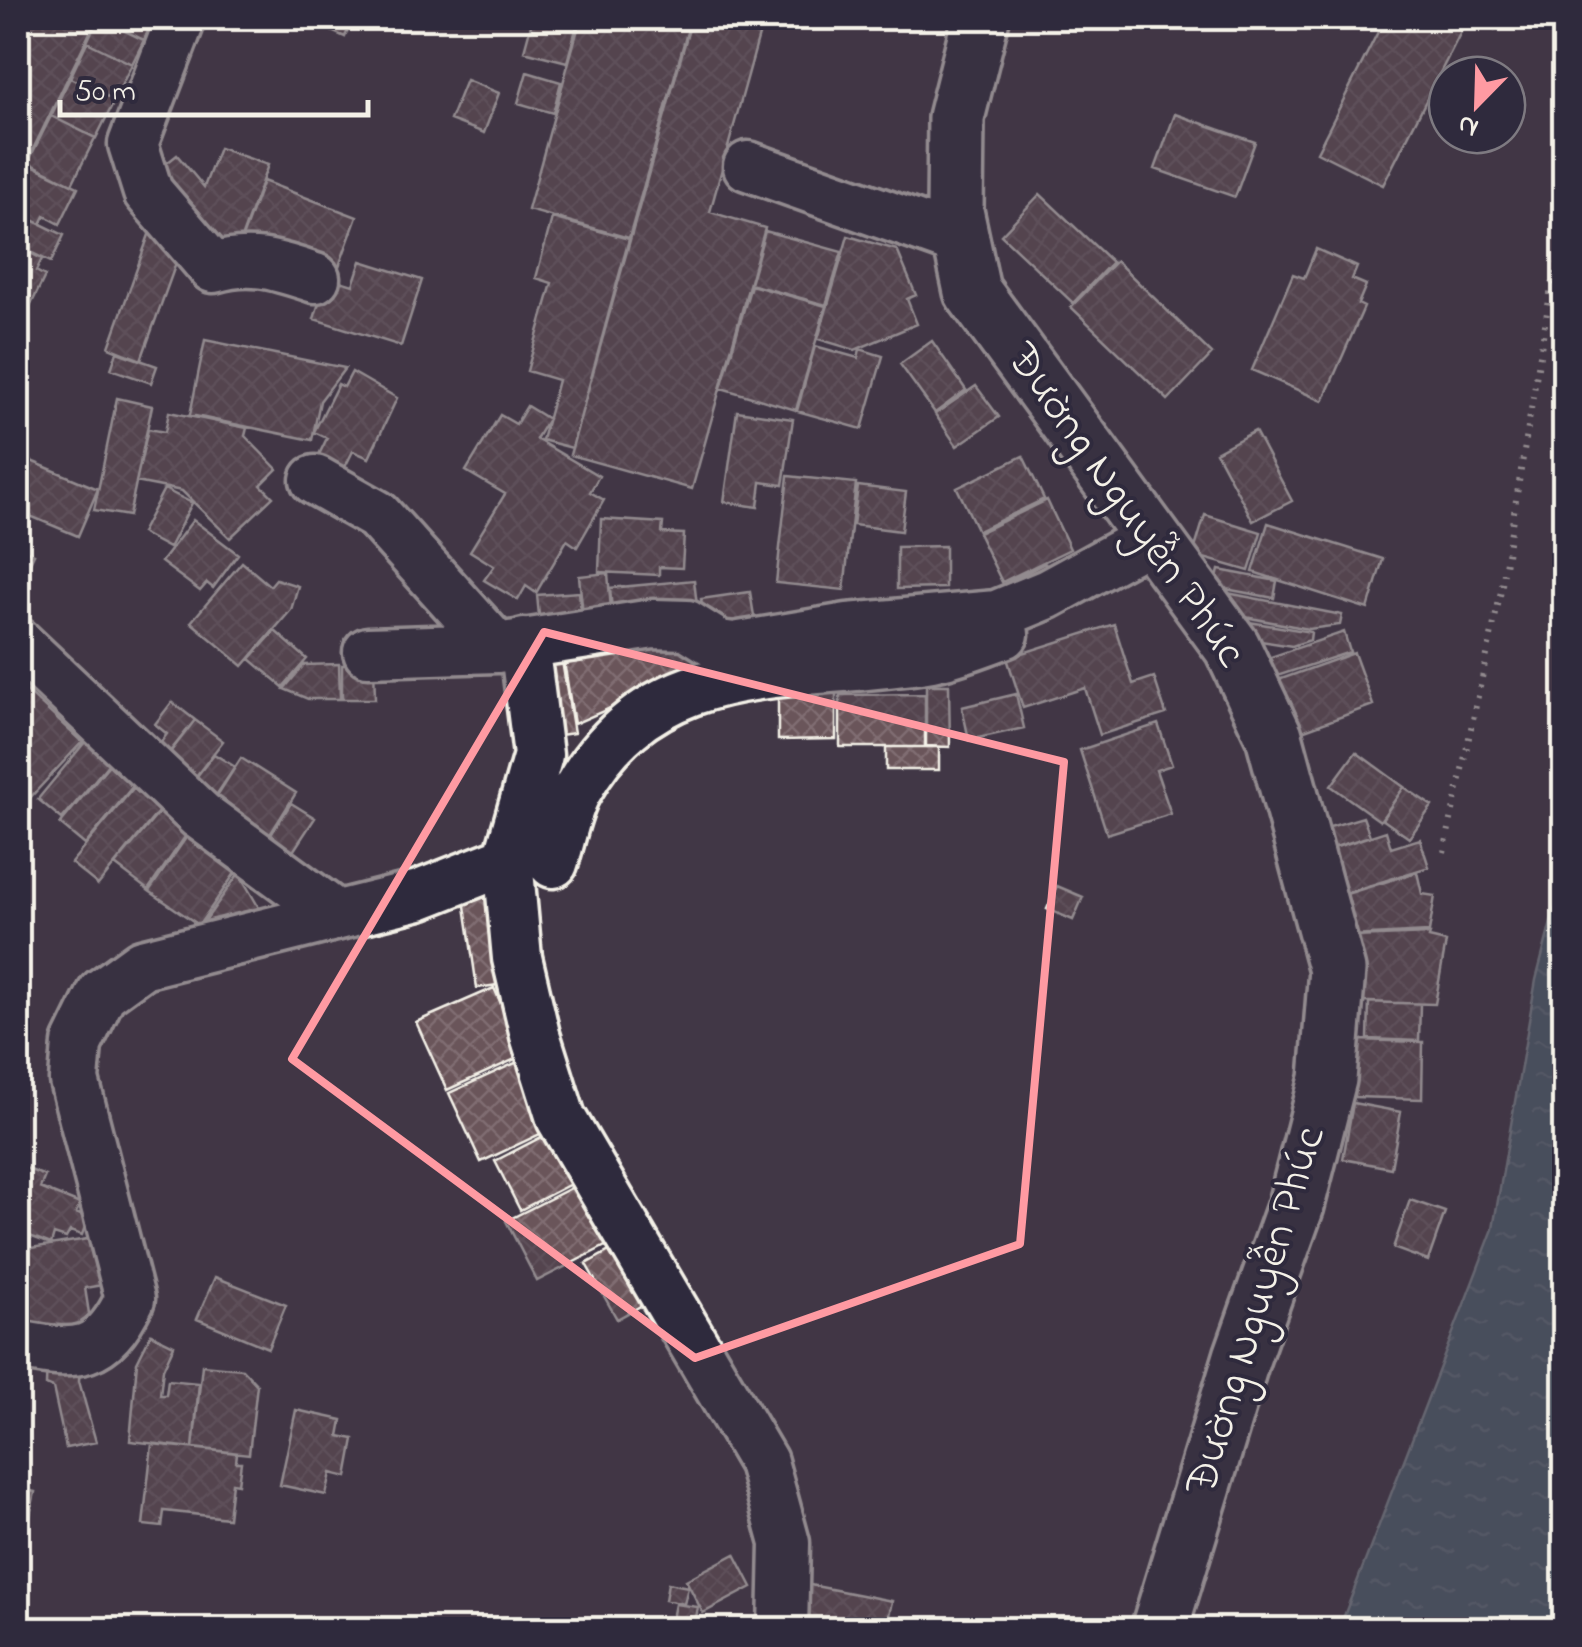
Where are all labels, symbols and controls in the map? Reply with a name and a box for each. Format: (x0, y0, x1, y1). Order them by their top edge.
scale bar (60, 55, 368, 117)
north arrow (1427, 55, 1527, 155)
text: 50 m (75, 71, 136, 115)
text: N (1452, 102, 1485, 147)
street label: Đường Nguyễn Phúc (987, 330, 1262, 682)
street label: Đường Nguyễn Phúc (1169, 1119, 1345, 1505)

